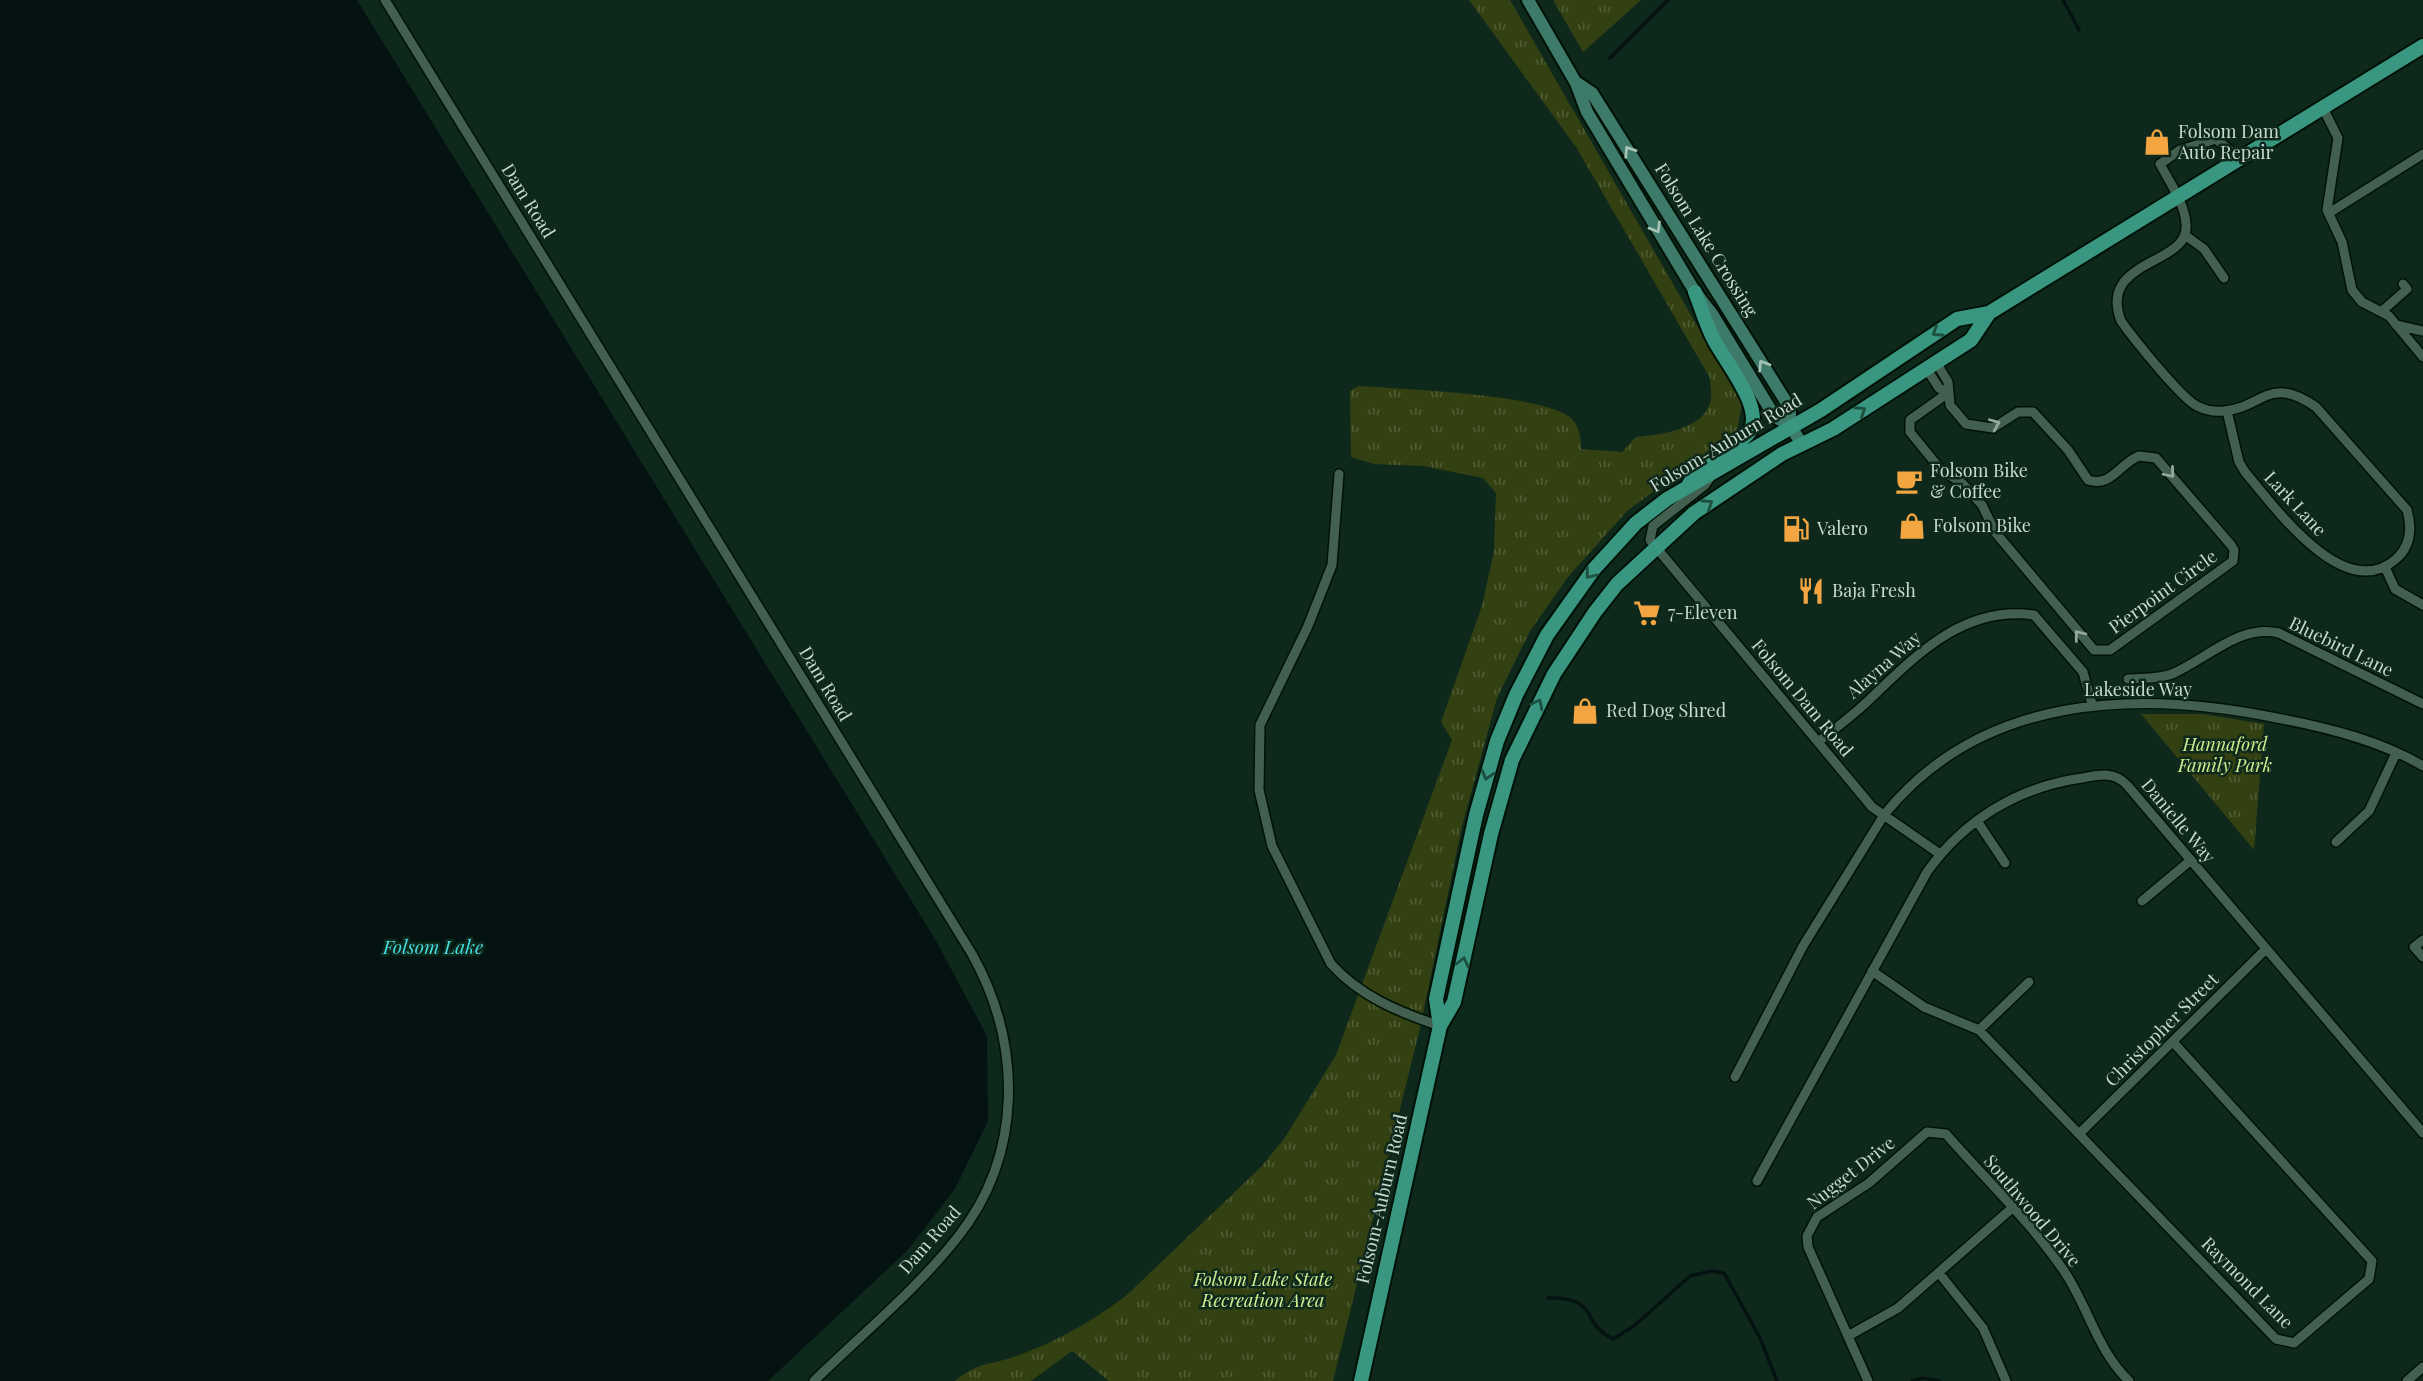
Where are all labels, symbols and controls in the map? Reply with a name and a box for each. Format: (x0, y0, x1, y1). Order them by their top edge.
place label: Folsom Dam Auto Repair (2177, 119, 2279, 164)
shop icon: Folsom Dam Auto Repair (2142, 127, 2172, 157)
one-way arrow (1625, 146, 1638, 159)
street label: Folsom Lake Crossing (1650, 158, 1764, 321)
street label: Dam Road (497, 159, 561, 243)
one-way arrow (1648, 221, 1661, 234)
one-way arrow (1932, 324, 1945, 337)
one-way arrow (1759, 359, 1772, 372)
street label: Folsom-Auburn Road (1645, 387, 1806, 497)
one-way arrow (1853, 407, 1866, 419)
one-way arrow (1988, 418, 2000, 432)
place label: Folsom Bike & Coffee (1930, 458, 2028, 503)
one-way arrow (2162, 465, 2174, 478)
cafe icon: Folsom Bike & Coffee (1894, 466, 1924, 496)
street label: Lark Lane (2259, 466, 2332, 541)
one-way arrow (1700, 499, 1713, 512)
shop icon: Folsom Bike (1897, 511, 1927, 541)
place label: Folsom Bike (1933, 513, 2031, 537)
fuel station icon: Valero (1781, 514, 1811, 544)
place label: Valero (1816, 516, 1868, 540)
street label: Pierpoint Circle (2104, 544, 2221, 639)
one-way arrow (1586, 566, 1599, 579)
restaurant icon: Baja Fresh (1796, 576, 1826, 606)
place label: Baja Fresh (1832, 578, 1916, 602)
supermarket icon: 7-Eleven (1632, 598, 1662, 628)
place label: 7-Eleven (1668, 600, 1738, 624)
street label: Bluebird Lane (2285, 611, 2398, 682)
street label: Alayna Way (1840, 625, 1926, 704)
one-way arrow (2075, 630, 2088, 643)
street label: Folsom Dam Road (1747, 634, 1859, 762)
street label: Dam Road (794, 642, 858, 726)
street label: Lakeside Way (2084, 677, 2192, 701)
shop icon: Red Dog Shred (1570, 696, 1600, 726)
place label: Red Dog Shred (1606, 698, 1727, 722)
one-way arrow (1529, 699, 1543, 711)
park label: Hannaford Family Park (2177, 732, 2272, 777)
one-way arrow (1481, 769, 1495, 781)
street label: Danielle Way (2136, 773, 2221, 868)
water label: Folsom Lake (382, 933, 483, 959)
one-way arrow (1454, 957, 1469, 969)
street label: Christopher Street (2099, 967, 2224, 1091)
street label: Folsom-Auburn Road (1350, 1111, 1412, 1286)
street label: Nugget Drive (1801, 1130, 1899, 1214)
street label: Southwood Drive (1979, 1149, 2087, 1271)
street label: Dam Road (893, 1200, 966, 1279)
street label: Raymond Lane (2197, 1231, 2299, 1333)
park label: Folsom Lake State Recreation Area (1193, 1267, 1333, 1312)

